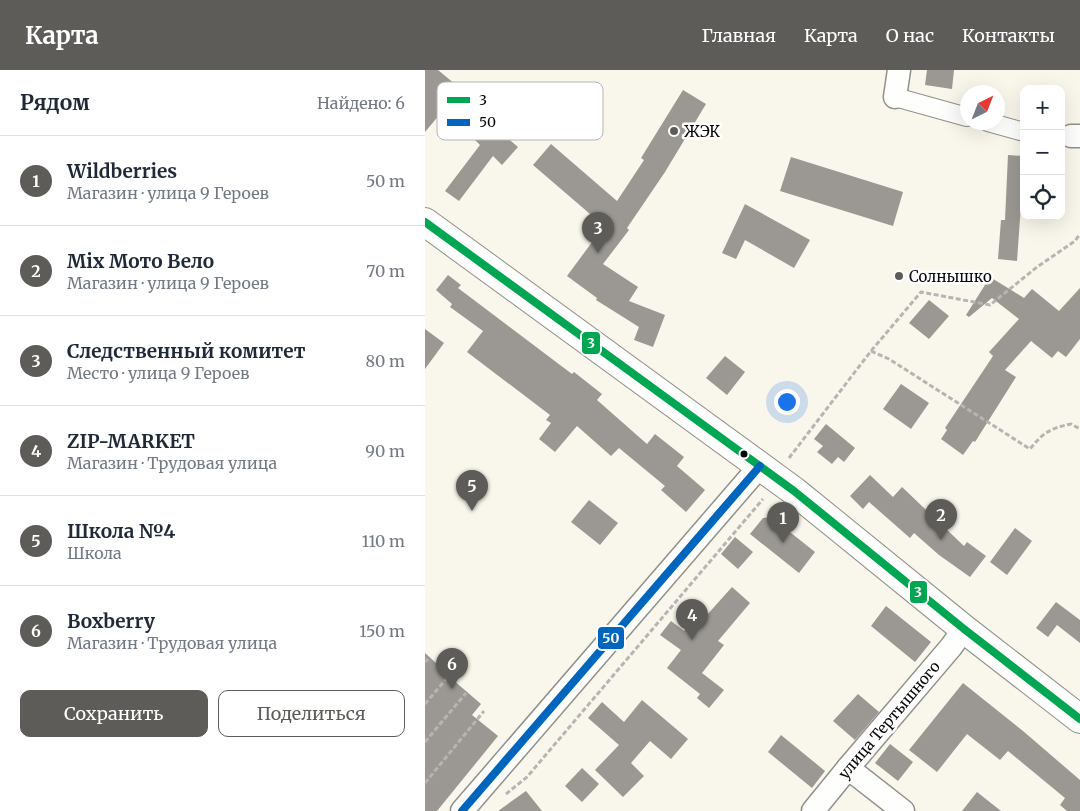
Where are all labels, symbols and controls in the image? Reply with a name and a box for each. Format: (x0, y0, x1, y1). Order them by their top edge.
text: Карта (25, 20, 99, 51)
text: Главная (701, 24, 776, 47)
text: Карта (804, 24, 858, 47)
text: О нас (886, 24, 934, 47)
text: Контакты (962, 24, 1055, 47)
legend (437, 82, 603, 140)
north arrow (960, 85, 1005, 130)
map controls (1020, 85, 1065, 220)
button: + (1020, 85, 1065, 130)
text: Рядом (20, 89, 90, 116)
text: 3 (479, 91, 487, 109)
text: Найдено: 6 (317, 93, 405, 113)
text: 50 (479, 113, 496, 131)
place label: ЖЭК (684, 122, 720, 141)
marker: ЖЭК (668, 125, 680, 137)
button: − (1020, 130, 1065, 175)
text: Wildberries (67, 159, 177, 183)
text: 1 (32, 171, 40, 191)
text: 50 m (366, 171, 405, 191)
button: locate (1020, 175, 1065, 220)
text: Магазин · улица 9 Героев (67, 183, 269, 203)
pin: 3 (582, 212, 614, 253)
text: Mix Мото Вело (67, 249, 214, 273)
text: 2 (31, 261, 41, 281)
text: 70 m (366, 261, 405, 281)
place label: Солнышко (909, 267, 992, 286)
marker: Солнышко (893, 270, 905, 282)
text: Магазин · улица 9 Героев (67, 273, 269, 293)
line badge: 3 (581, 331, 601, 355)
text: 3 (587, 334, 595, 352)
text: Следственный комитет (67, 339, 305, 363)
text: 3 (31, 351, 41, 371)
text: 80 m (366, 351, 405, 371)
text: Место · улица 9 Героев (67, 363, 249, 383)
your location (774, 389, 800, 415)
text: ZIP-MARKET (67, 429, 195, 453)
text: 4 (31, 441, 41, 461)
text: 90 m (365, 441, 405, 461)
unlabelled marker (739, 449, 749, 459)
text: Магазин · Трудовая улица (67, 453, 277, 473)
pin: 5 (456, 470, 488, 511)
pin: 2 (925, 499, 957, 540)
pin: 1 (767, 502, 799, 543)
text: Школа №4 (67, 519, 175, 543)
text: 5 (31, 531, 41, 551)
text: 110 m (362, 531, 405, 551)
text: Школа (67, 543, 122, 563)
line badge: 3 (909, 580, 928, 604)
text: 3 (914, 583, 922, 601)
pin: 4 (676, 599, 708, 640)
text: Boxberry (67, 609, 155, 633)
text: 6 (31, 621, 41, 641)
text: 150 m (359, 621, 405, 641)
line badge: 50 (597, 626, 625, 650)
text: 50 (602, 629, 620, 647)
text: Магазин · Трудовая улица (67, 633, 277, 653)
pin: 6 (436, 648, 468, 689)
street label: улица Тертышного (834, 657, 944, 783)
button: Сохранить (20, 690, 208, 737)
button: Поделиться (218, 690, 405, 737)

